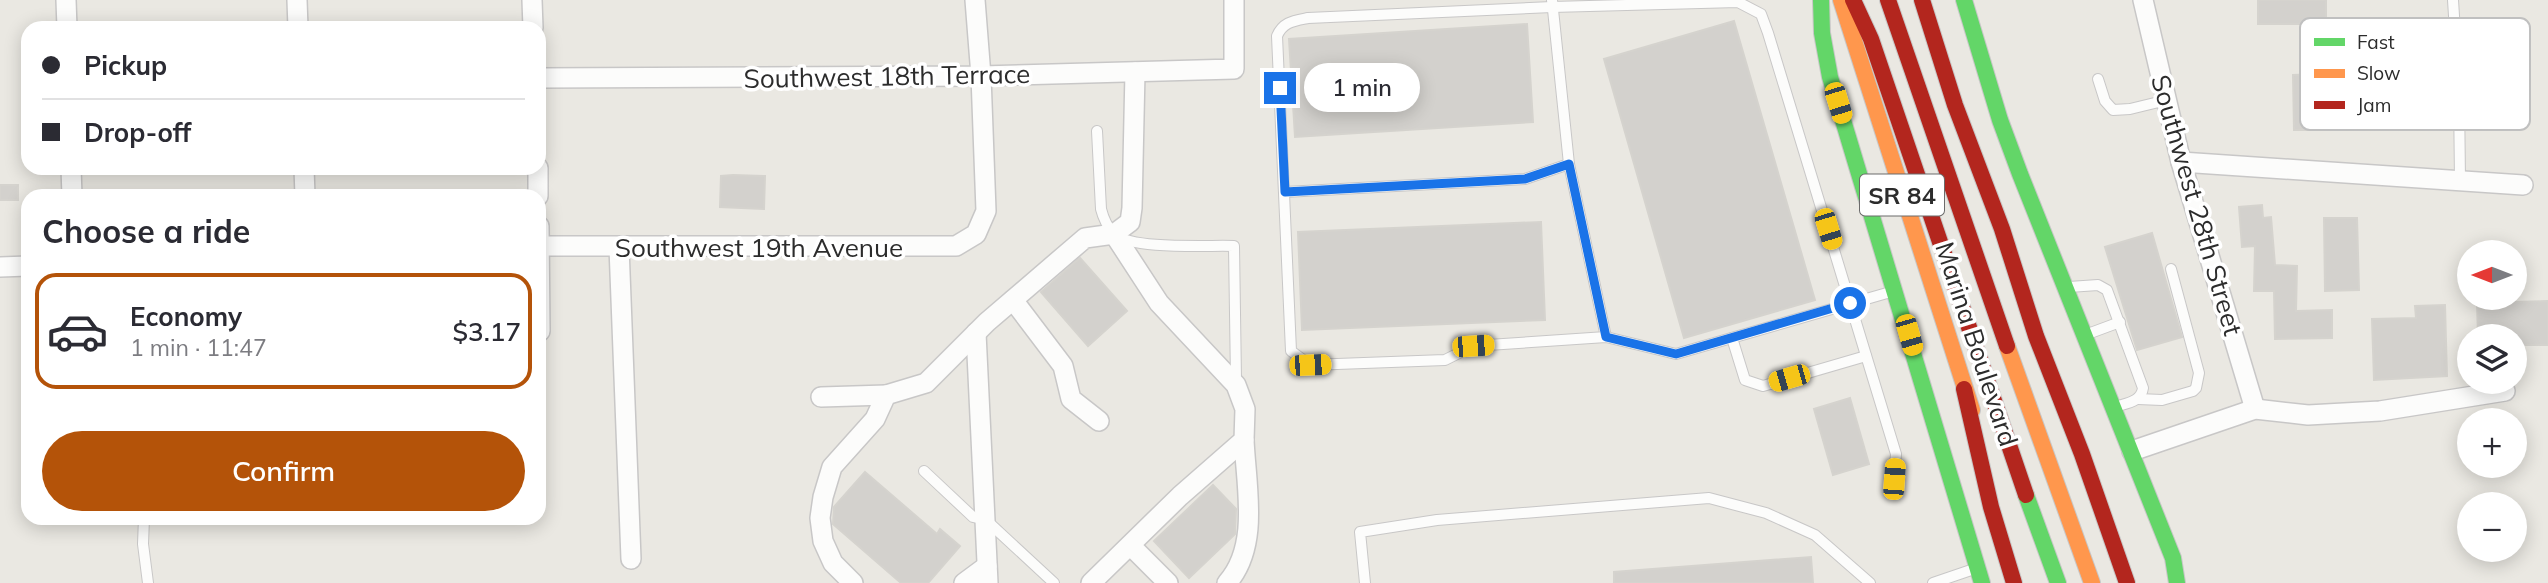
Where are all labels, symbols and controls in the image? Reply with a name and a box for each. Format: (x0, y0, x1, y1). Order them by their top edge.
legend (2300, 18, 2530, 130)
text: Fast (2357, 30, 2395, 54)
text: Pickup (84, 49, 167, 82)
street label: Southwest 18th Terrace (743, 57, 1031, 95)
text: Slow (2357, 61, 2401, 85)
callout: 1 min (1304, 64, 1420, 112)
street label: Southwest 28th Street (2144, 71, 2250, 339)
route end (1264, 72, 1296, 104)
text: 1 min (1332, 73, 1392, 102)
car (1822, 80, 1855, 126)
text: Jam (2357, 93, 2391, 117)
text: Drop-off (84, 116, 191, 149)
road number: SR 84 (1860, 174, 1944, 216)
car (1812, 206, 1845, 252)
text: Choose a ride (42, 211, 250, 251)
street label: Southwest 19th Avenue (615, 231, 903, 264)
street label: Marina Boulevard (1928, 238, 2026, 450)
north arrow (2457, 240, 2527, 310)
map controls (2457, 240, 2527, 562)
route start (1834, 287, 1866, 319)
icon: car (46, 300, 109, 363)
text: Economy (130, 300, 242, 333)
car (1894, 312, 1925, 358)
text: $3.17 (452, 315, 521, 348)
button: layers (2457, 324, 2527, 394)
text: 1 min · 11:47 (130, 333, 267, 362)
car (1452, 334, 1495, 358)
car (1289, 354, 1332, 376)
car (1766, 362, 1813, 394)
button: + (2457, 408, 2527, 478)
button: Confirm (42, 431, 525, 511)
car (1883, 457, 1906, 501)
button: − (2457, 492, 2527, 562)

